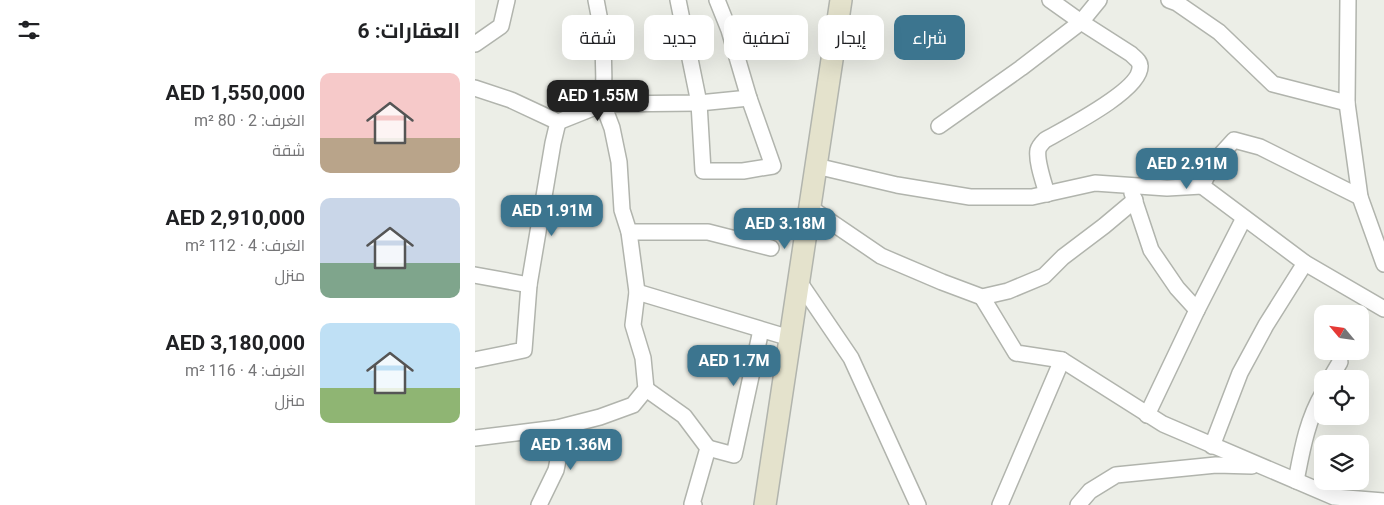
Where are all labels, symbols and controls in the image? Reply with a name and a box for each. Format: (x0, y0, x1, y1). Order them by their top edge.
chip: شقة (562, 15, 634, 60)
chip: جديد (644, 15, 714, 60)
chip: تصفية (724, 15, 808, 60)
chip: إيجار (818, 15, 884, 60)
chip: شراء (894, 15, 965, 60)
icon: filters (15, 16, 43, 44)
text: العقارات: 6 (358, 19, 460, 43)
pin: AED 1.55M (541, 80, 655, 122)
text: AED 1,550,000 (166, 81, 305, 105)
text: AED 1.55M (558, 86, 638, 105)
icon: home (360, 93, 420, 153)
text: الغرف: 2 · 80 m² (194, 111, 305, 130)
text: شقة (272, 141, 305, 160)
pin: AED 2.91M (1130, 148, 1244, 190)
text: AED 2.91M (1147, 154, 1227, 173)
pin: AED 1.91M (495, 194, 609, 237)
text: AED 1.91M (512, 201, 592, 220)
text: AED 2,910,000 (166, 206, 305, 230)
pin: AED 3.18M (728, 208, 842, 250)
text: AED 3.18M (745, 214, 825, 233)
icon: home (360, 218, 420, 278)
text: الغرف: 4 · 112 m² (185, 236, 305, 255)
text: منزل (275, 266, 305, 285)
north arrow (1314, 305, 1369, 360)
map controls (1314, 305, 1369, 490)
text: AED 3,180,000 (166, 331, 305, 355)
icon: home (360, 343, 420, 403)
pin: AED 1.7M (682, 344, 786, 387)
text: AED 1.7M (698, 351, 770, 370)
text: الغرف: 4 · 116 m² (185, 361, 305, 380)
button: locate (1314, 370, 1369, 425)
text: منزل (275, 391, 305, 410)
pin: AED 1.36M (514, 428, 628, 471)
text: AED 1.36M (531, 435, 611, 454)
button: layers (1314, 435, 1369, 490)

